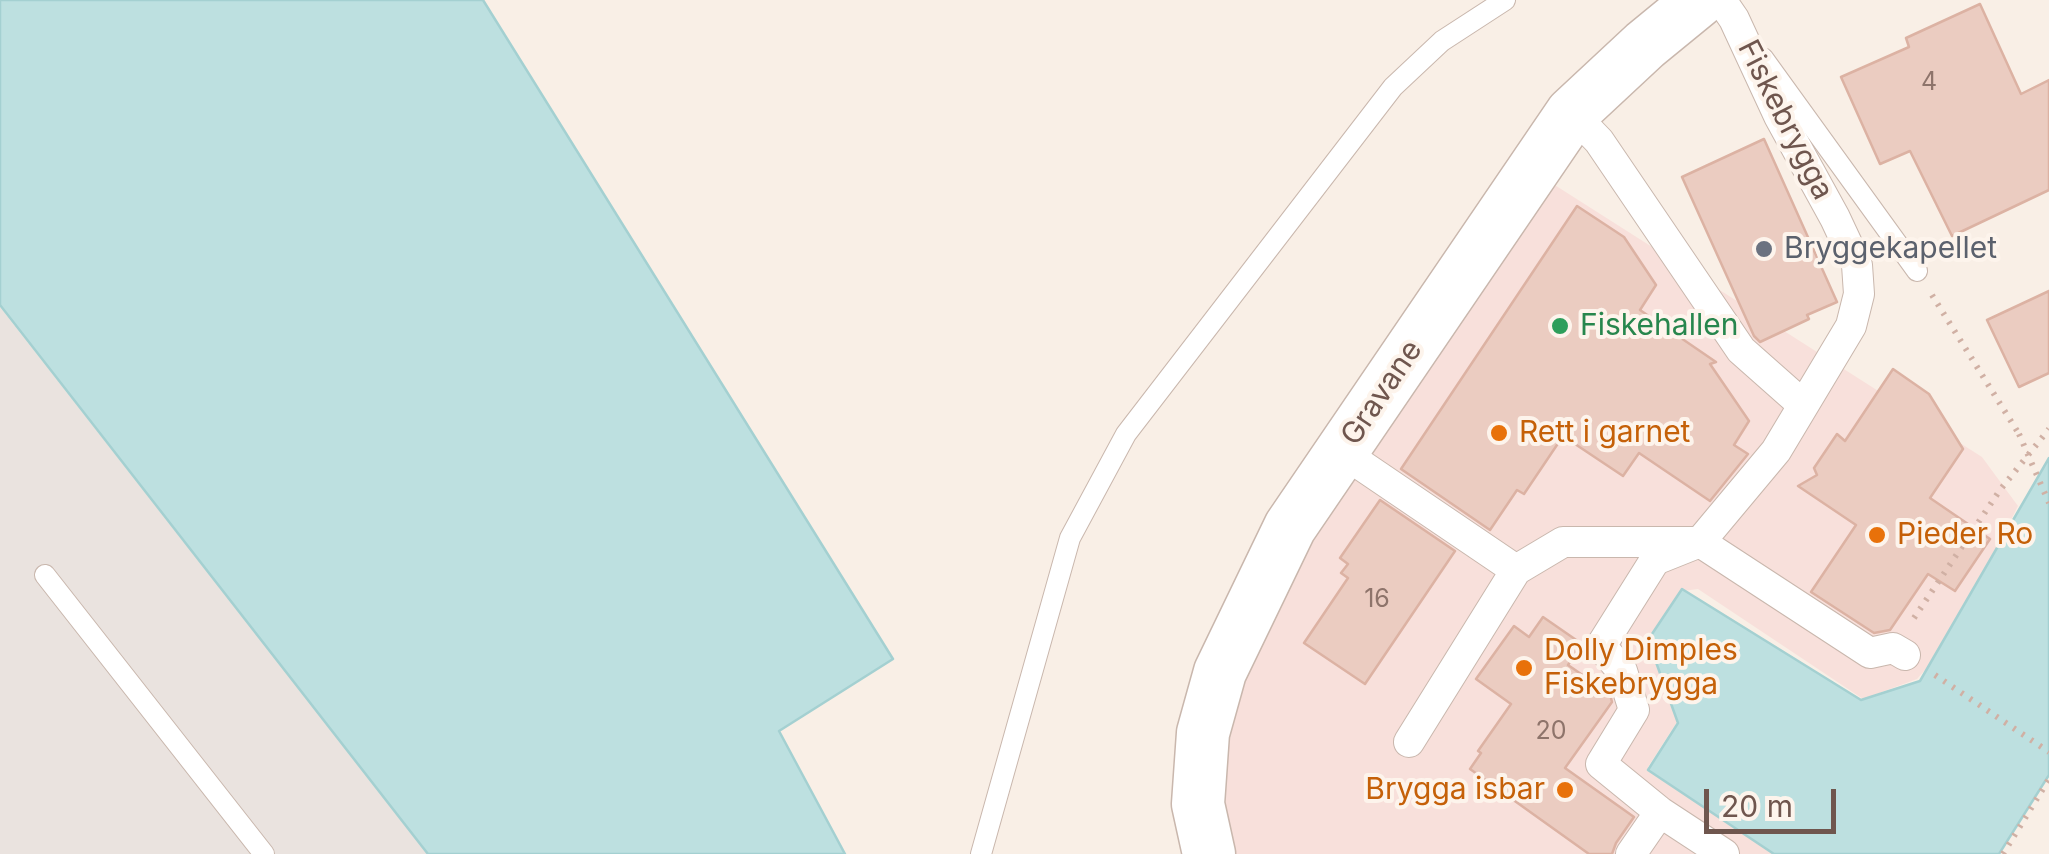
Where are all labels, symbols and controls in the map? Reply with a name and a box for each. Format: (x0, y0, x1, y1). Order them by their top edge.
street label: Fiskebrygga (1729, 34, 1841, 206)
house number: 4 (1921, 67, 1937, 97)
place label: Bryggekapellet (1784, 231, 1997, 267)
marker: Bryggekapellet (1753, 238, 1775, 260)
place label: Fiskehallen (1580, 308, 1738, 344)
marker: Fiskehallen (1549, 315, 1571, 337)
street label: Gravane (1334, 334, 1430, 452)
place label: Rett i garnet (1519, 415, 1690, 451)
marker: Rett i garnet (1488, 422, 1510, 444)
place label: Pieder Ro (1897, 517, 2033, 553)
marker: Pieder Ro (1866, 524, 1888, 546)
house number: 16 (1364, 584, 1390, 614)
place label: Dolly Dimples Fiskebrygga (1544, 633, 1738, 704)
marker: Dolly Dimples Fiskebrygga (1513, 657, 1535, 679)
house number: 20 (1535, 716, 1567, 746)
scale bar (1709, 769, 1842, 831)
place label: Brygga isbar (1365, 772, 1545, 808)
marker: Brygga isbar (1554, 779, 1576, 801)
text: 20 m (1721, 788, 1793, 824)

